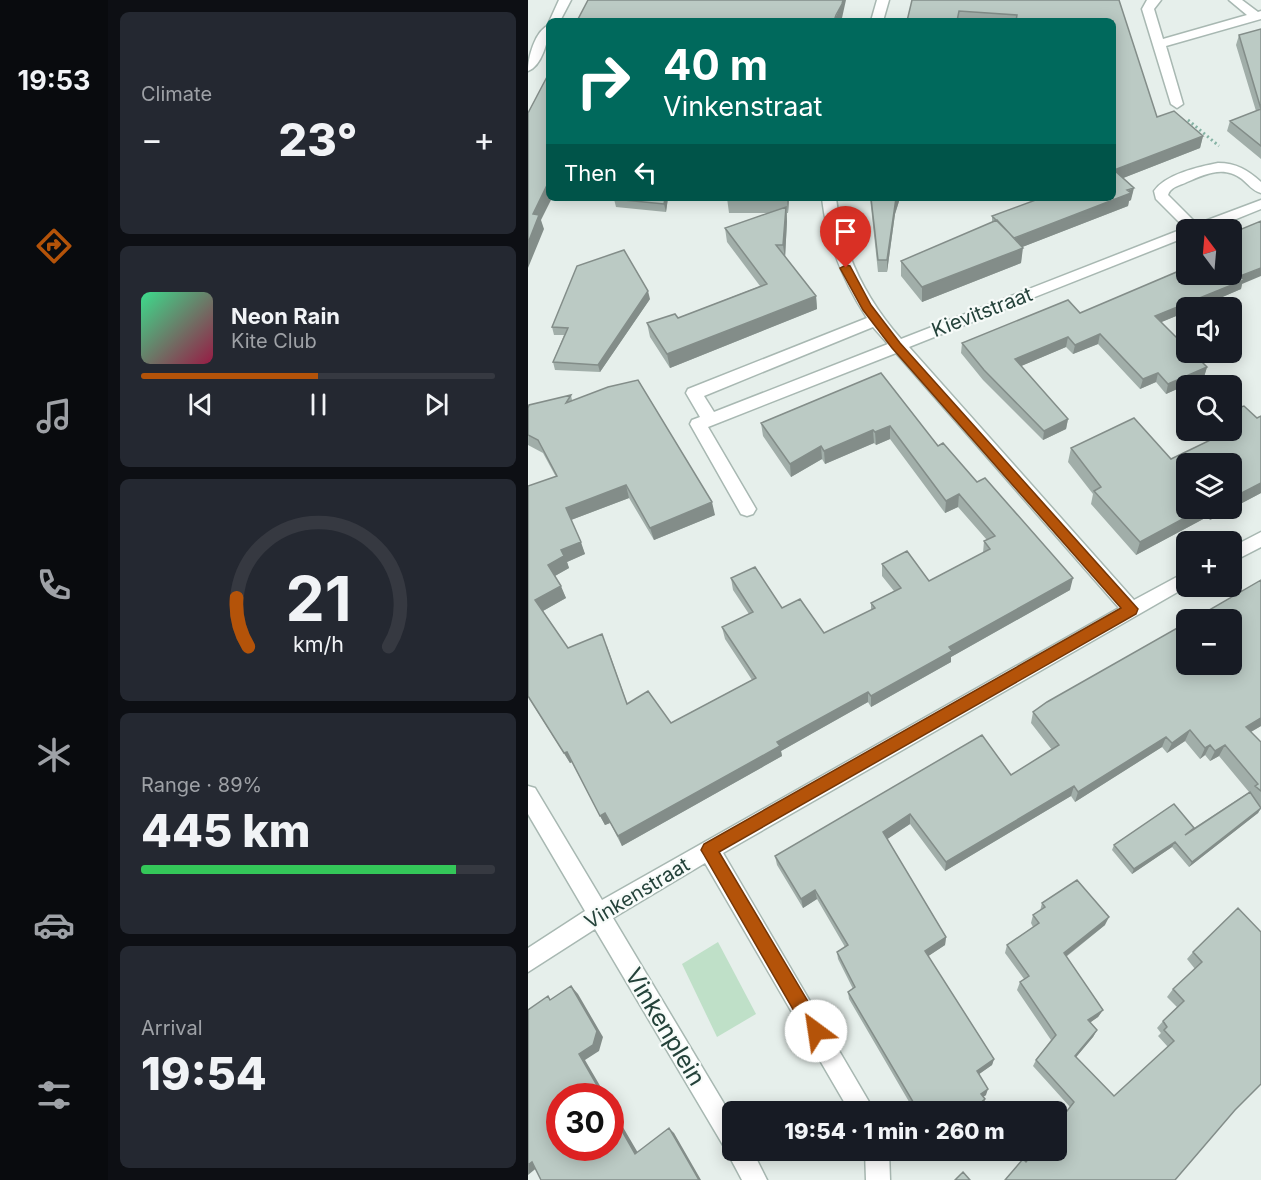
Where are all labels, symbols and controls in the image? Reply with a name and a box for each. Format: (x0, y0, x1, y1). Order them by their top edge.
text: 40 m (663, 39, 768, 90)
icon: right (564, 42, 642, 120)
text: 19:53 (18, 64, 90, 97)
text: Climate (141, 82, 212, 106)
text: Vinkenstraat (663, 90, 822, 123)
text: 23° (279, 112, 357, 167)
text: − (141, 119, 163, 159)
text: + (473, 119, 495, 159)
icon: left (629, 156, 662, 189)
text: Then (564, 160, 617, 186)
pin (820, 206, 871, 268)
icon: arrive (829, 215, 862, 248)
north arrow (1176, 219, 1242, 285)
map controls (1176, 219, 1242, 675)
icon: directions (33, 225, 75, 267)
street label: Kievitstraat (928, 282, 1036, 342)
button: sound (1176, 297, 1242, 363)
text: Neon Rain (231, 303, 340, 329)
text: Kite Club (231, 329, 317, 353)
button: search (1176, 375, 1242, 441)
icon: previous (184, 388, 217, 421)
icon: pause (302, 388, 335, 421)
icon: next (420, 388, 453, 421)
icon: music (33, 395, 75, 437)
button: layers (1176, 453, 1242, 519)
button: + (1176, 531, 1242, 597)
text: 21 (285, 561, 351, 636)
icon: phone (33, 564, 75, 606)
button: − (1176, 609, 1242, 675)
text: km/h (293, 631, 343, 657)
icon: climate (33, 734, 75, 776)
text: Range · 89% (141, 773, 262, 797)
text: 445 km (141, 803, 311, 858)
street label: Vinkenstraat (580, 852, 694, 934)
icon: car (33, 904, 75, 946)
street label: Vinkenplein (619, 963, 712, 1091)
position arrow (784, 999, 848, 1063)
text: Arrival (141, 1016, 203, 1040)
text: 19:54 (141, 1046, 267, 1101)
icon: filters (33, 1074, 75, 1116)
speed limit sign: 30 (546, 1083, 624, 1161)
text: 19:54 · 1 min · 260 m (784, 1118, 1005, 1144)

